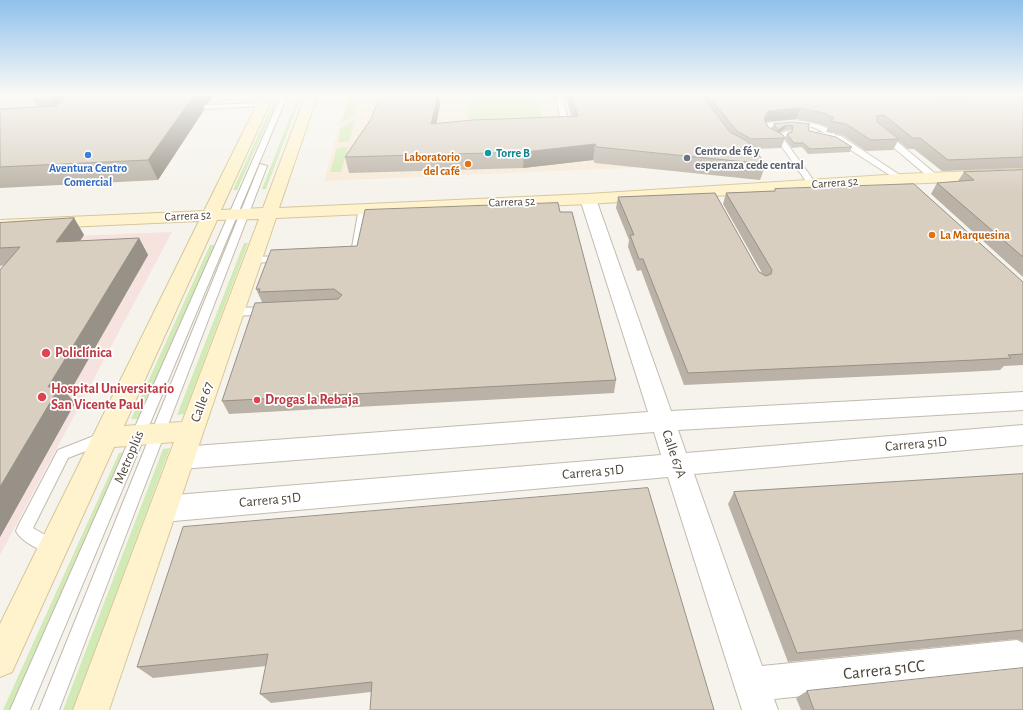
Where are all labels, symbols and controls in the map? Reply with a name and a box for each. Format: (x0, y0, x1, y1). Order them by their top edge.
place label: Centro de fé y esperanza cede central (695, 144, 804, 172)
place label: Torre B (496, 146, 530, 160)
marker: Torre B (483, 148, 493, 158)
marker: Aventura Centro Comercial (83, 150, 93, 160)
place label: Laboratorio del café (404, 150, 460, 178)
marker: Centro de fé y esperanza cede central (682, 153, 692, 163)
marker: Laboratorio del café (463, 159, 473, 169)
place label: Aventura Centro Comercial (49, 161, 127, 189)
street label: Carrera 52 (811, 174, 859, 192)
street label: Carrera 52 (488, 194, 536, 210)
street label: Carrera 52 (164, 208, 212, 224)
place label: La Marquesina (940, 228, 1010, 242)
marker: La Marquesina (927, 230, 937, 240)
place label: Policlínica (55, 345, 112, 361)
marker: Policlínica (40, 347, 52, 359)
street label: Calle 67 (187, 379, 217, 425)
place label: Hospital Universitario San Vicente Paul (51, 381, 174, 414)
marker: Hospital Universitario San Vicente Paul (36, 391, 48, 403)
place label: Drogas la Rebaja (265, 392, 359, 408)
marker: Drogas la Rebaja (252, 395, 262, 405)
street label: Metroplús (110, 428, 148, 486)
street label: Calle 67A (658, 428, 690, 480)
street label: Carrera 51D (884, 433, 948, 455)
street label: Carrera 51D (561, 461, 625, 483)
street label: Carrera 51D (238, 489, 302, 511)
street label: Carrera 51CC (842, 656, 926, 684)

